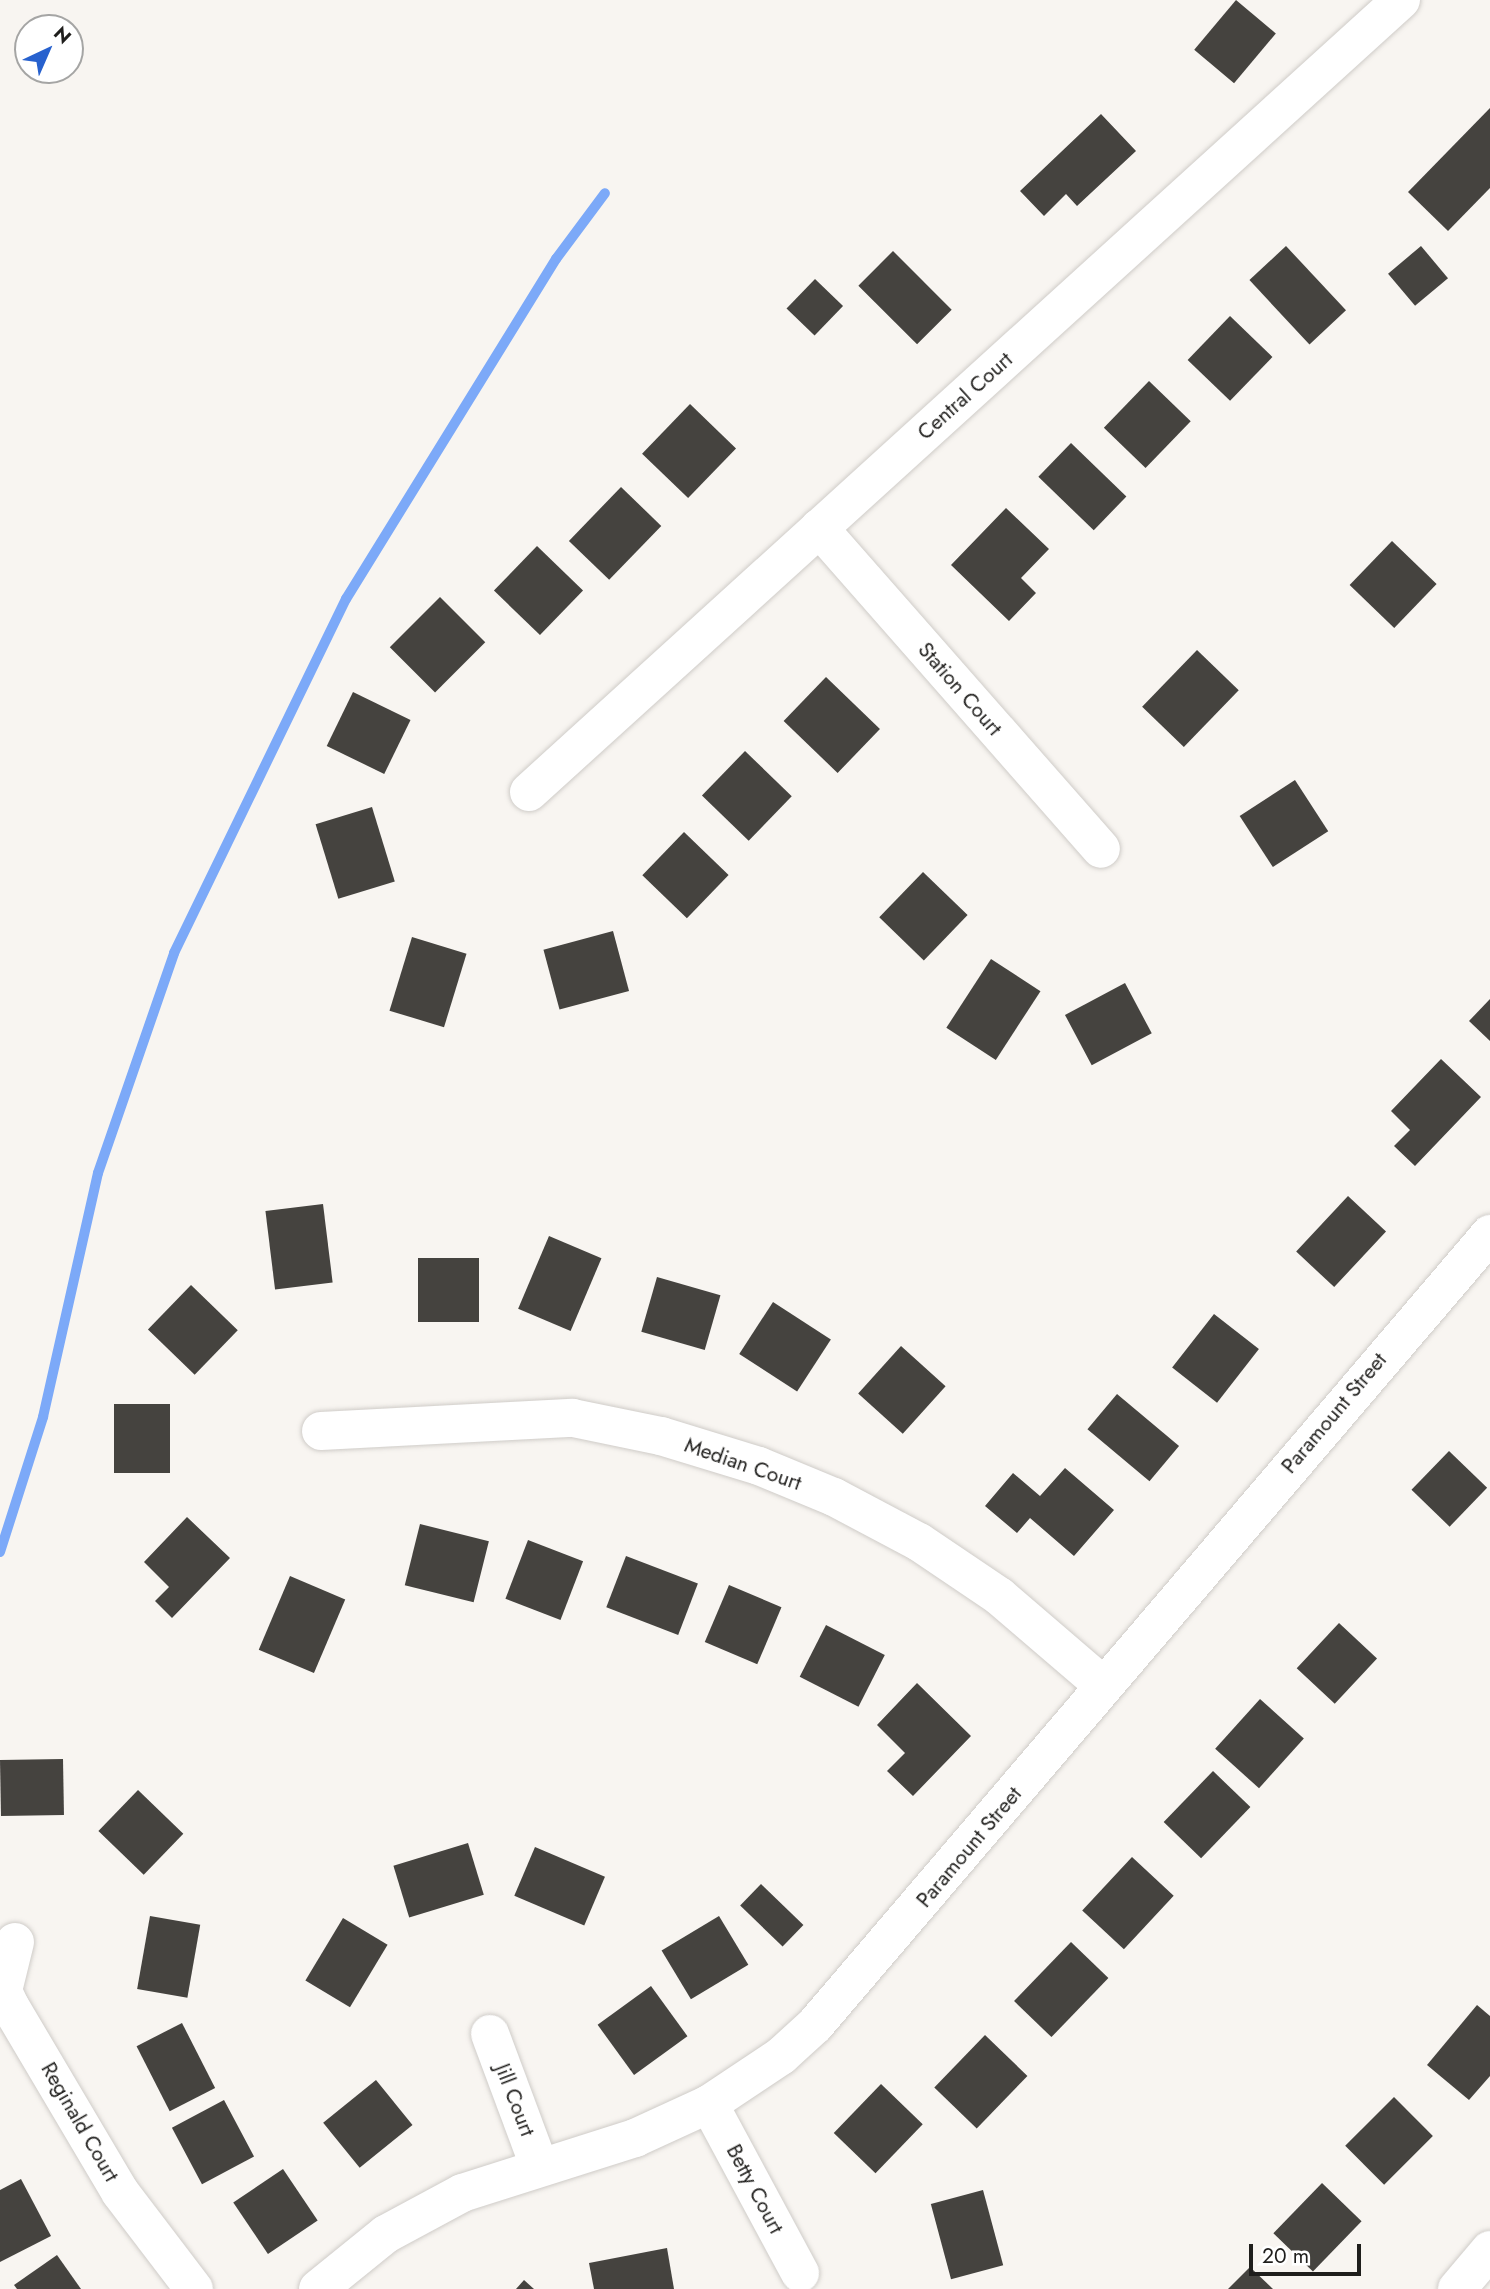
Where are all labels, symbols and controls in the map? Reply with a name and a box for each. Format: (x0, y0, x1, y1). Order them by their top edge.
north arrow (14, 14, 84, 84)
text: N (48, 20, 77, 50)
street label: Central Court (912, 347, 1018, 445)
street label: Station Court (913, 637, 1007, 741)
street label: Paramount Street (1276, 1348, 1392, 1478)
street label: Median Court (681, 1432, 805, 1496)
street label: Paramount Street (911, 1782, 1027, 1912)
street label: Reginald Court (36, 2058, 124, 2186)
street label: Jill Court (490, 2060, 540, 2140)
street label: Betty Court (721, 2140, 789, 2238)
scale bar (1252, 2230, 1364, 2274)
text: 20 m (1262, 2241, 1309, 2271)

